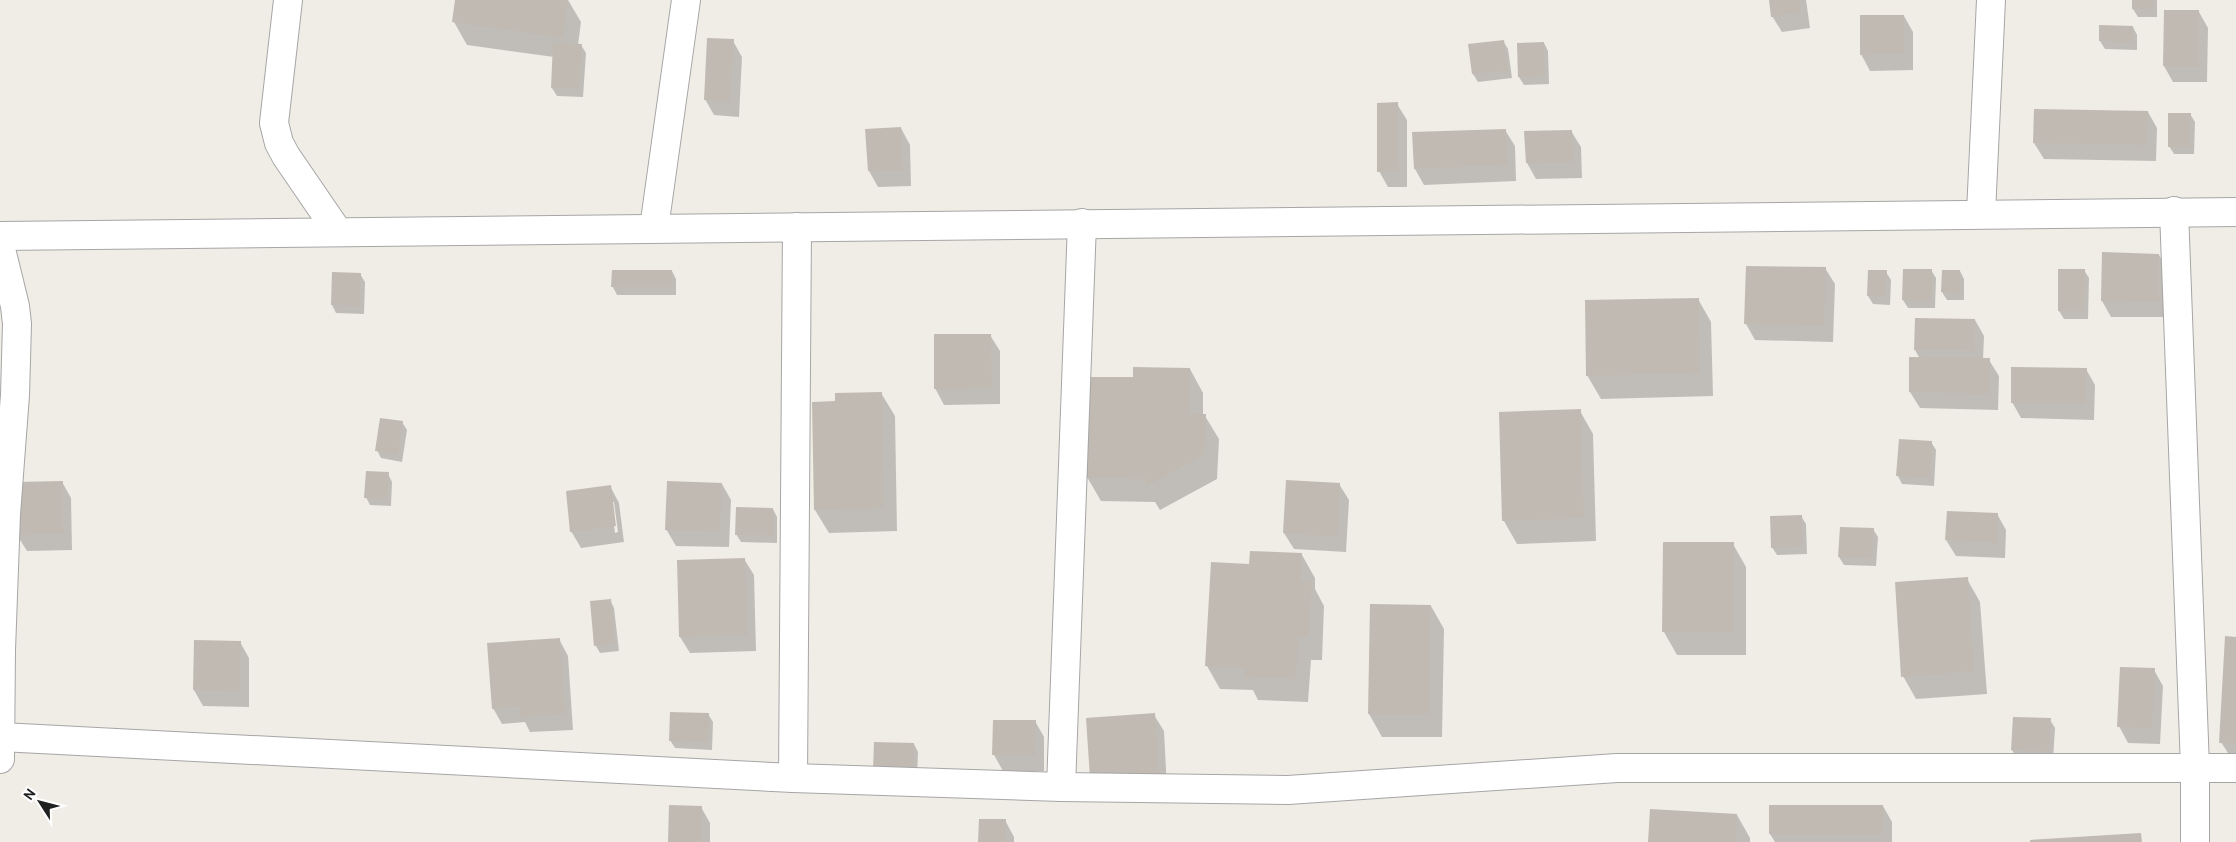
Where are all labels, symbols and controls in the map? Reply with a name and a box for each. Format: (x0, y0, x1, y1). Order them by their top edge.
north arrow (15, 777, 65, 827)
text: N (21, 786, 41, 804)

